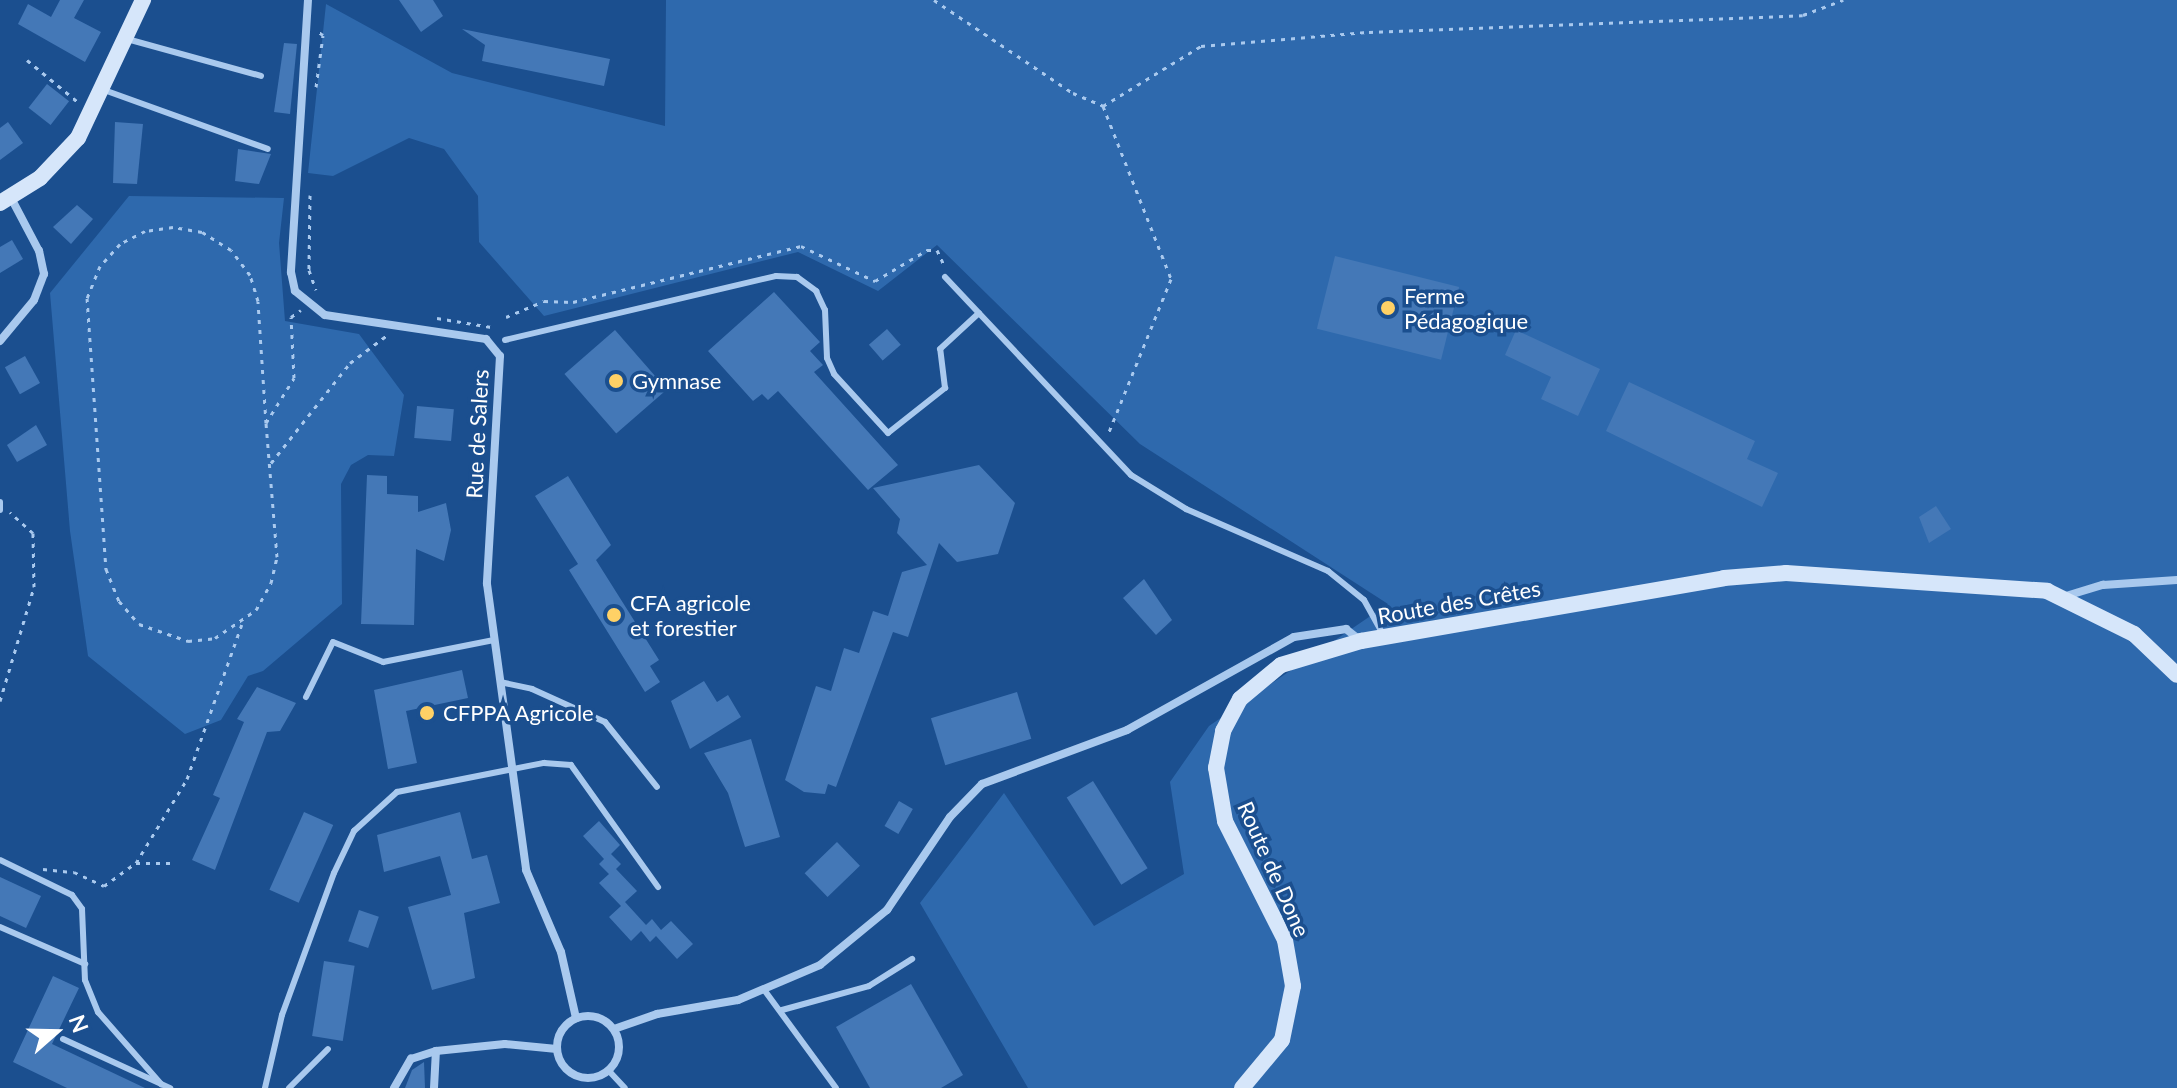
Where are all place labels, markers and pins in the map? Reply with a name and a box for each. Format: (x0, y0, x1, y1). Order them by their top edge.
place label: Ferme Pédagogique (1404, 282, 1528, 334)
marker: Ferme Pédagogique (1379, 299, 1397, 317)
place label: Gymnase (632, 368, 721, 394)
marker: Gymnase (607, 372, 625, 390)
place label: CFA agricole et forestier (630, 589, 752, 640)
marker: CFA agricole et forestier (605, 606, 623, 624)
place label: CFPPA Agricole (443, 700, 595, 726)
marker: CFPPA Agricole (418, 704, 436, 722)

